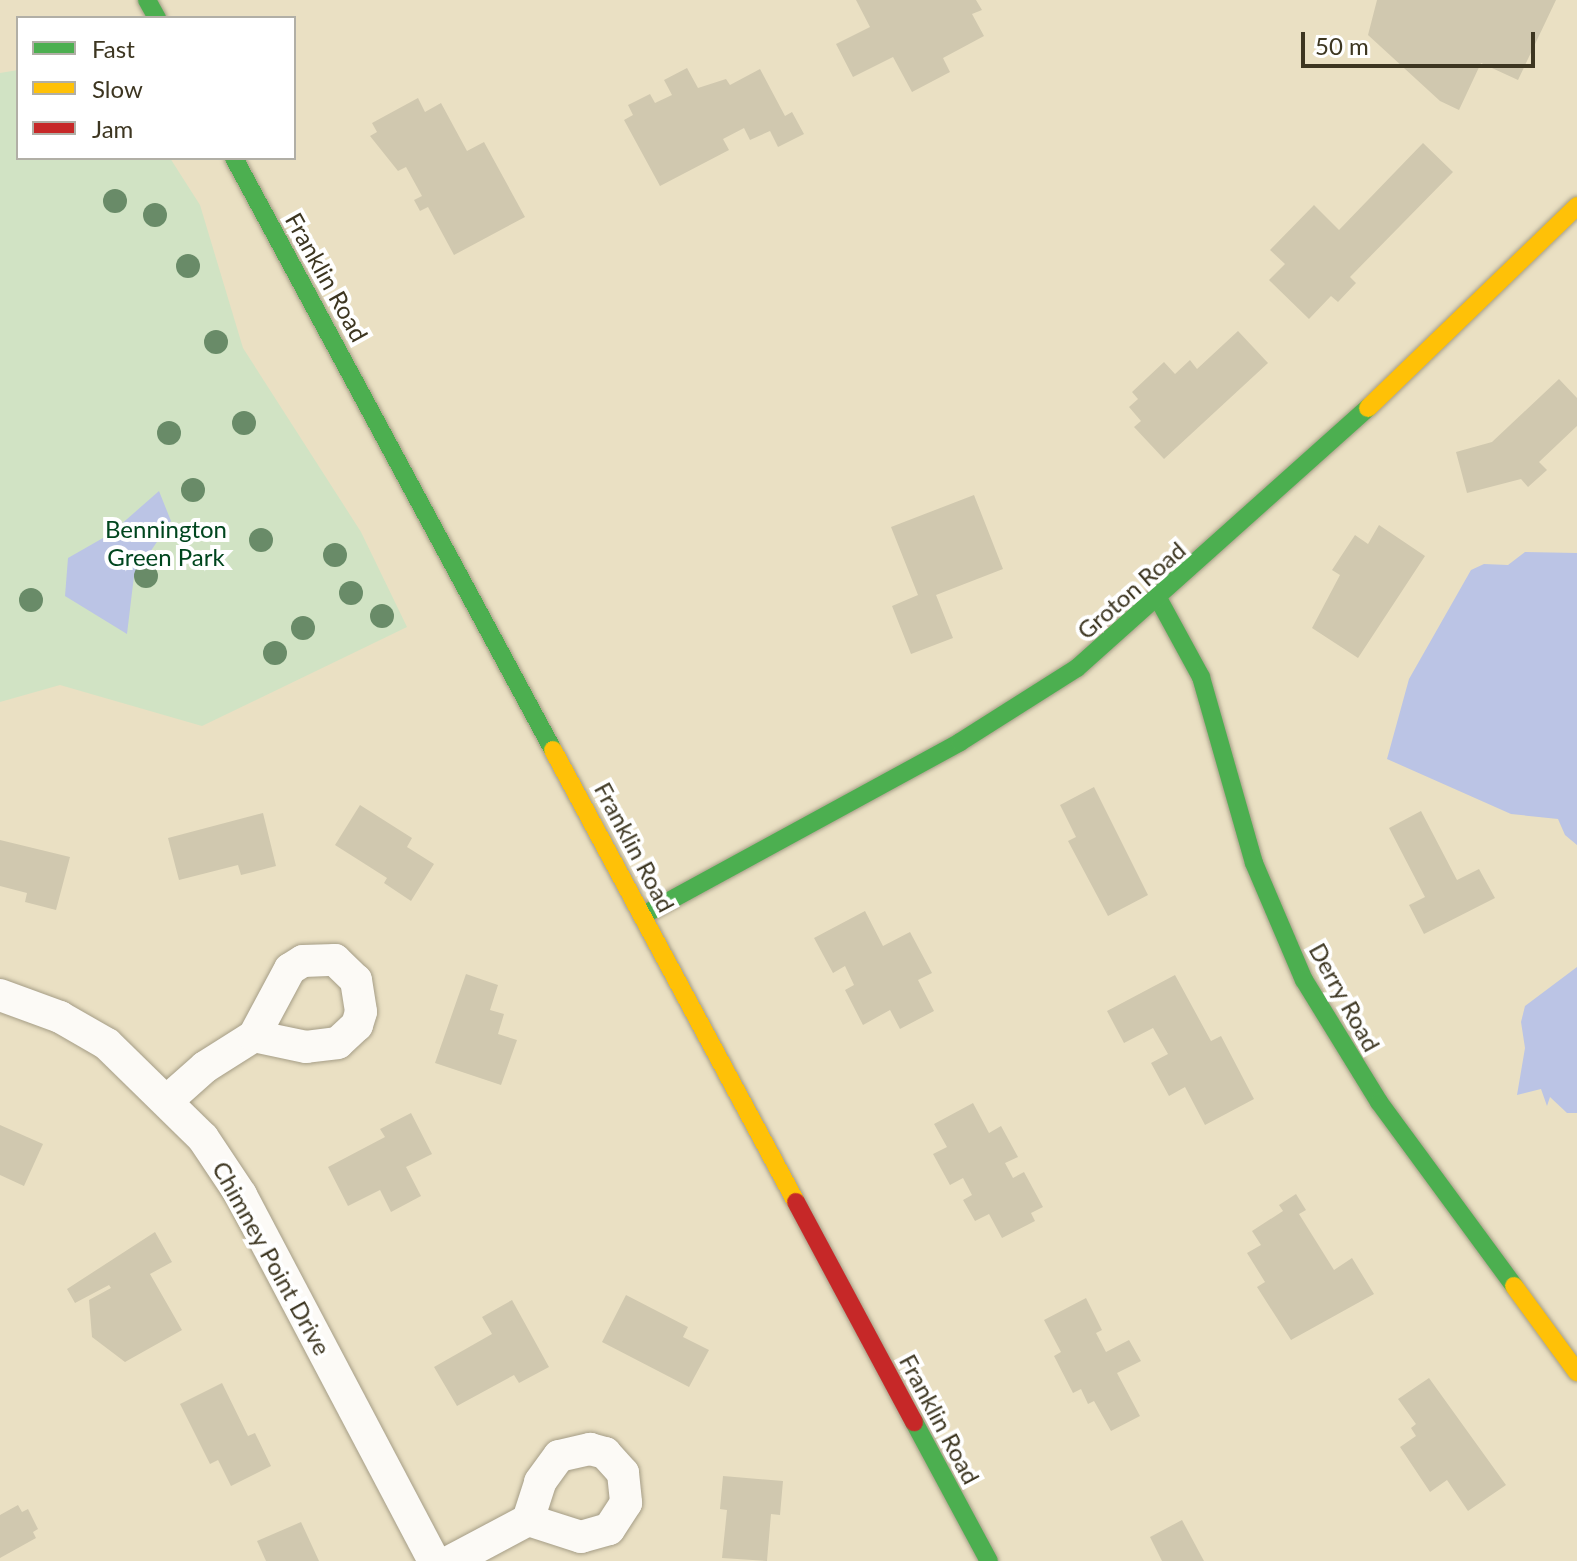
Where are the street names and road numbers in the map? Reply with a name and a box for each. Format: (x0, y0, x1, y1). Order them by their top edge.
street label: Franklin Road (280, 208, 374, 346)
street label: Groton Road (1071, 535, 1191, 645)
street label: Franklin Road (589, 777, 681, 917)
street label: Derry Road (1303, 938, 1387, 1056)
street label: Chimney Point Drive (207, 1156, 337, 1360)
street label: Franklin Road (894, 1349, 986, 1489)

